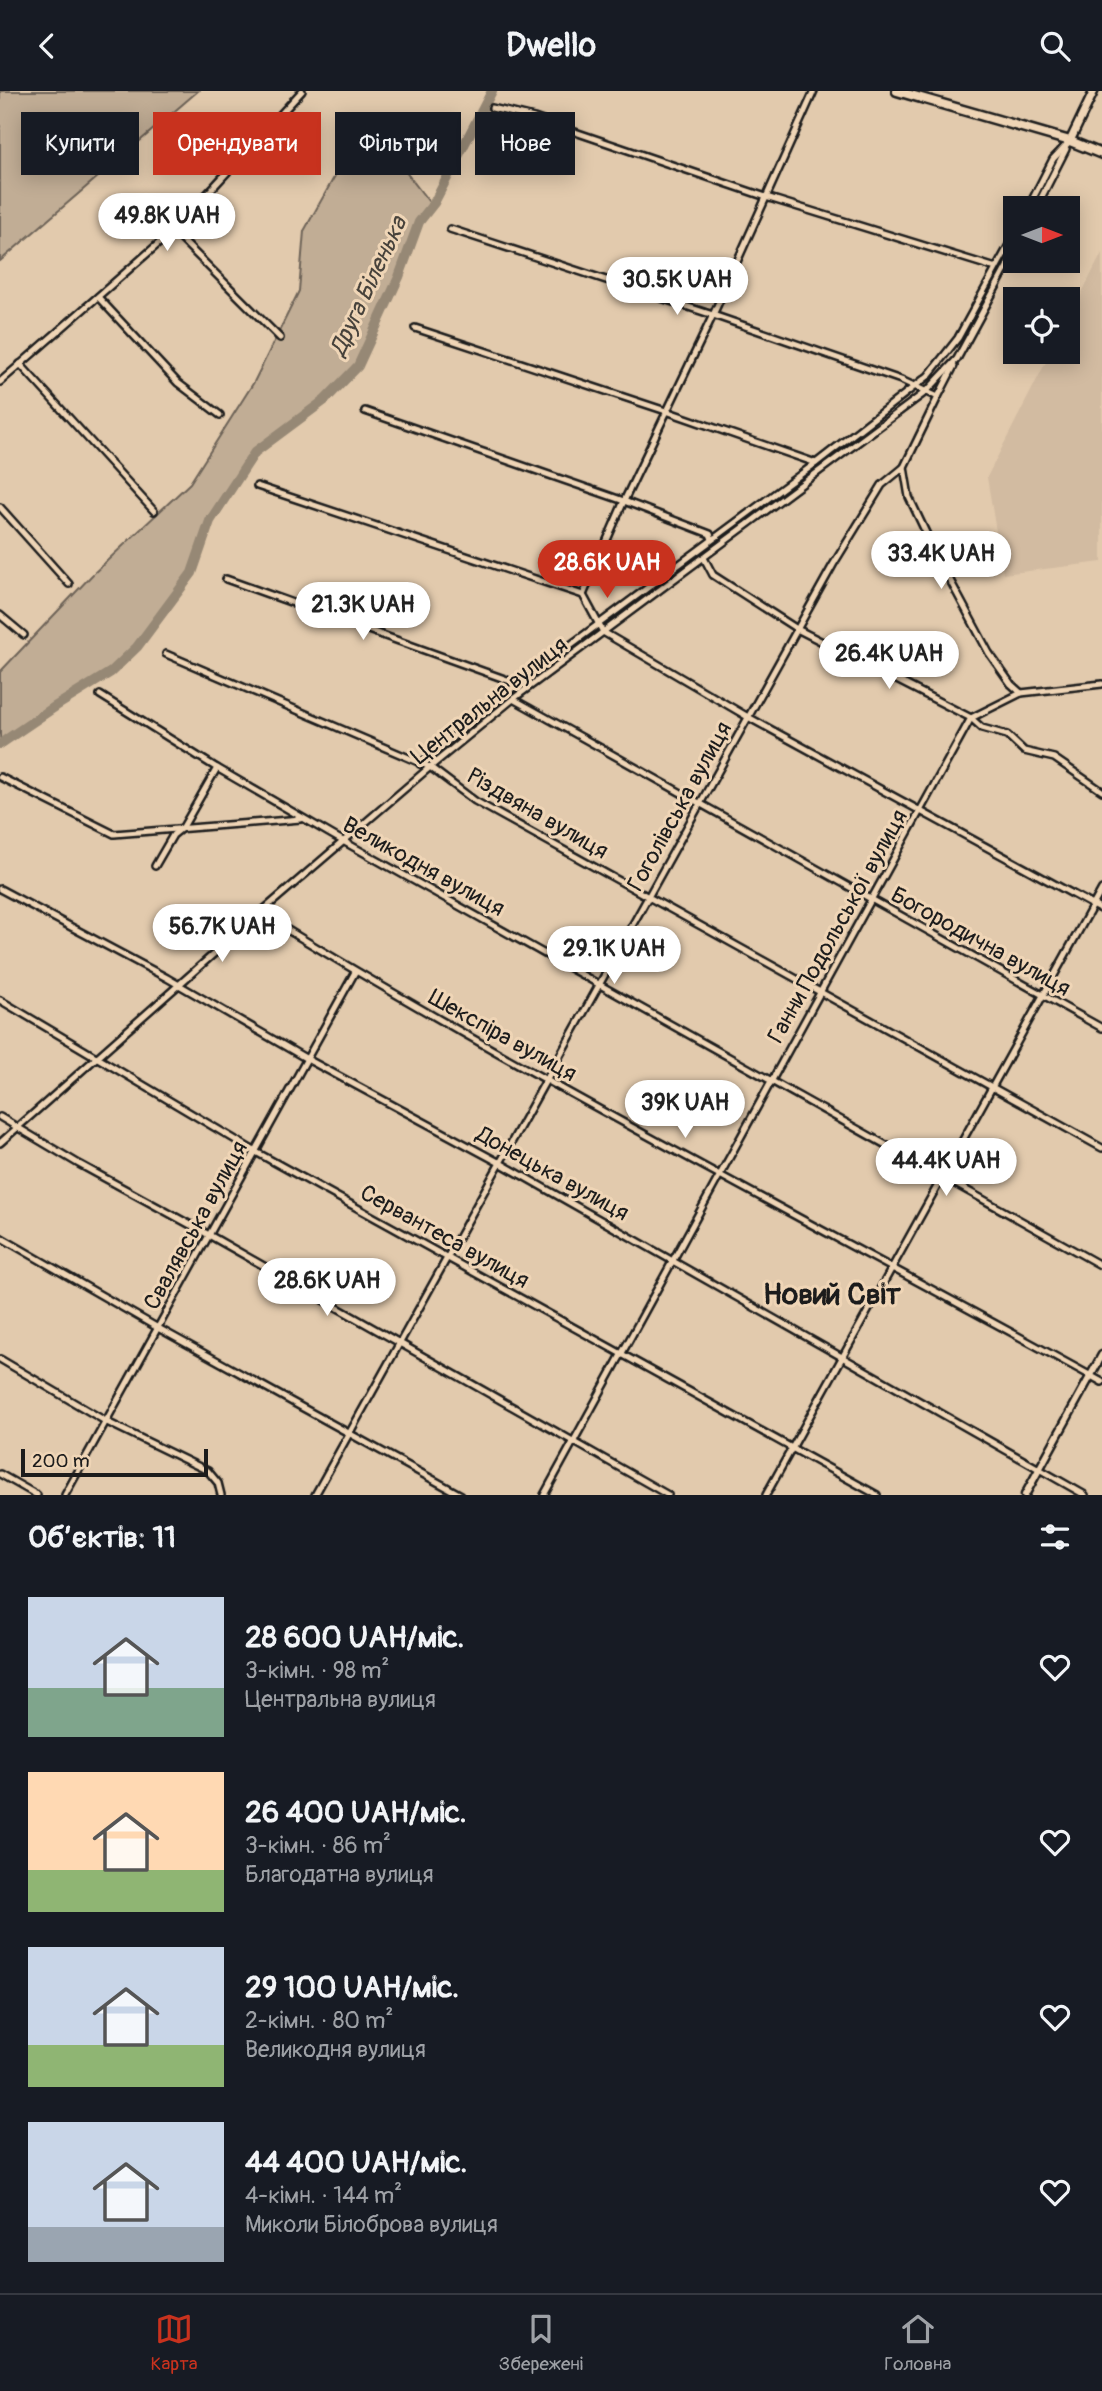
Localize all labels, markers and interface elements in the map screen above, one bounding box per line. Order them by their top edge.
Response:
text: Dwello [506,26,596,66]
icon: back [28,27,66,65]
icon: search [1036,27,1074,65]
chip: Купити [21,112,139,175]
chip: Орендувати [153,112,321,175]
chip: Фільтри [335,112,461,175]
chip: Нове [475,112,575,175]
pin: 49.8K UAH [87,193,247,253]
north arrow [1003,196,1080,273]
map controls [1003,196,1080,364]
text: 49.8K UAH [114,201,220,230]
water label: Друга Біленька [323,210,414,361]
pin: 30.5K UAH [597,257,757,317]
text: 30.5K UAH [622,265,732,294]
button: locate [1003,287,1080,364]
pin: 33.4K UAH [861,531,1021,591]
text: 33.4K UAH [887,539,995,568]
pin: 28.6K UAH [527,540,687,600]
text: 28.6K UAH [554,548,660,577]
pin: 21.3K UAH [283,582,443,642]
text: 21.3K UAH [311,590,415,619]
street label: Центральна вулиця [405,630,573,771]
pin: 26.4K UAH [809,631,969,691]
text: 26.4K UAH [835,639,943,668]
street label: Гоголівська вулиця [621,716,738,896]
street label: Різдвяна вулиця [462,761,614,866]
street label: Ганни Подольської вулиця [761,804,914,1048]
street label: Великодня вулиця [338,810,510,923]
street label: Богородична вулиця [886,880,1076,1003]
pin: 56.7K UAH [142,905,302,964]
text: 56.7K UAH [169,912,275,941]
pin: 29.1K UAH [534,927,694,986]
text: 29.1K UAH [563,934,665,963]
street label: Шекспіра вулиця [424,983,582,1088]
pin: 39K UAH [620,1081,750,1140]
text: 39K UAH [641,1088,729,1117]
street label: Донецька вулиця [470,1119,634,1227]
street label: Свалявська вулиця [137,1136,254,1315]
pin: 44.4K UAH [866,1139,1026,1198]
text: 44.4K UAH [892,1146,1000,1175]
street label: Сервантеса вулиця [355,1178,534,1295]
pin: 28.6K UAH [247,1259,407,1318]
text: 28.6K UAH [274,1266,380,1295]
district label: Новий Світ [763,1276,902,1313]
scale bar [21,1446,208,1478]
text: 200 m [32,1449,90,1473]
icon: filters [1036,1518,1074,1556]
text: Об’єктів: 11 [28,1519,176,1556]
text: 28 600 UAH/міс. [245,1619,464,1656]
icon: home [84,1625,168,1709]
icon: heart [1036,1648,1074,1686]
text: 3-кімн. · 98 m² [245,1656,389,1685]
text: Центральна вулиця [245,1685,436,1714]
text: 26 400 UAH/міс. [245,1794,467,1831]
icon: home [84,1800,168,1884]
icon: heart [1036,1823,1074,1861]
text: 3-кімн. · 86 m² [245,1831,391,1860]
text: Благодатна вулиця [245,1860,434,1889]
text: 29 100 UAH/міс. [245,1969,459,2006]
icon: home [84,1975,168,2059]
icon: heart [1036,1998,1074,2036]
text: 2-кімн. · 80 m² [245,2006,393,2035]
text: Великодня вулиця [245,2035,426,2064]
text: 44 400 UAH/міс. [245,2144,467,2181]
icon: home [84,2150,168,2234]
icon: heart [1036,2173,1074,2211]
text: 4-кімн. · 144 m² [245,2181,402,2210]
text: Миколи Білоброва вулиця [245,2210,498,2239]
tab: Карта [151,2310,198,2376]
tab: Збережені [499,2310,583,2376]
tab: Головна [884,2310,951,2376]

